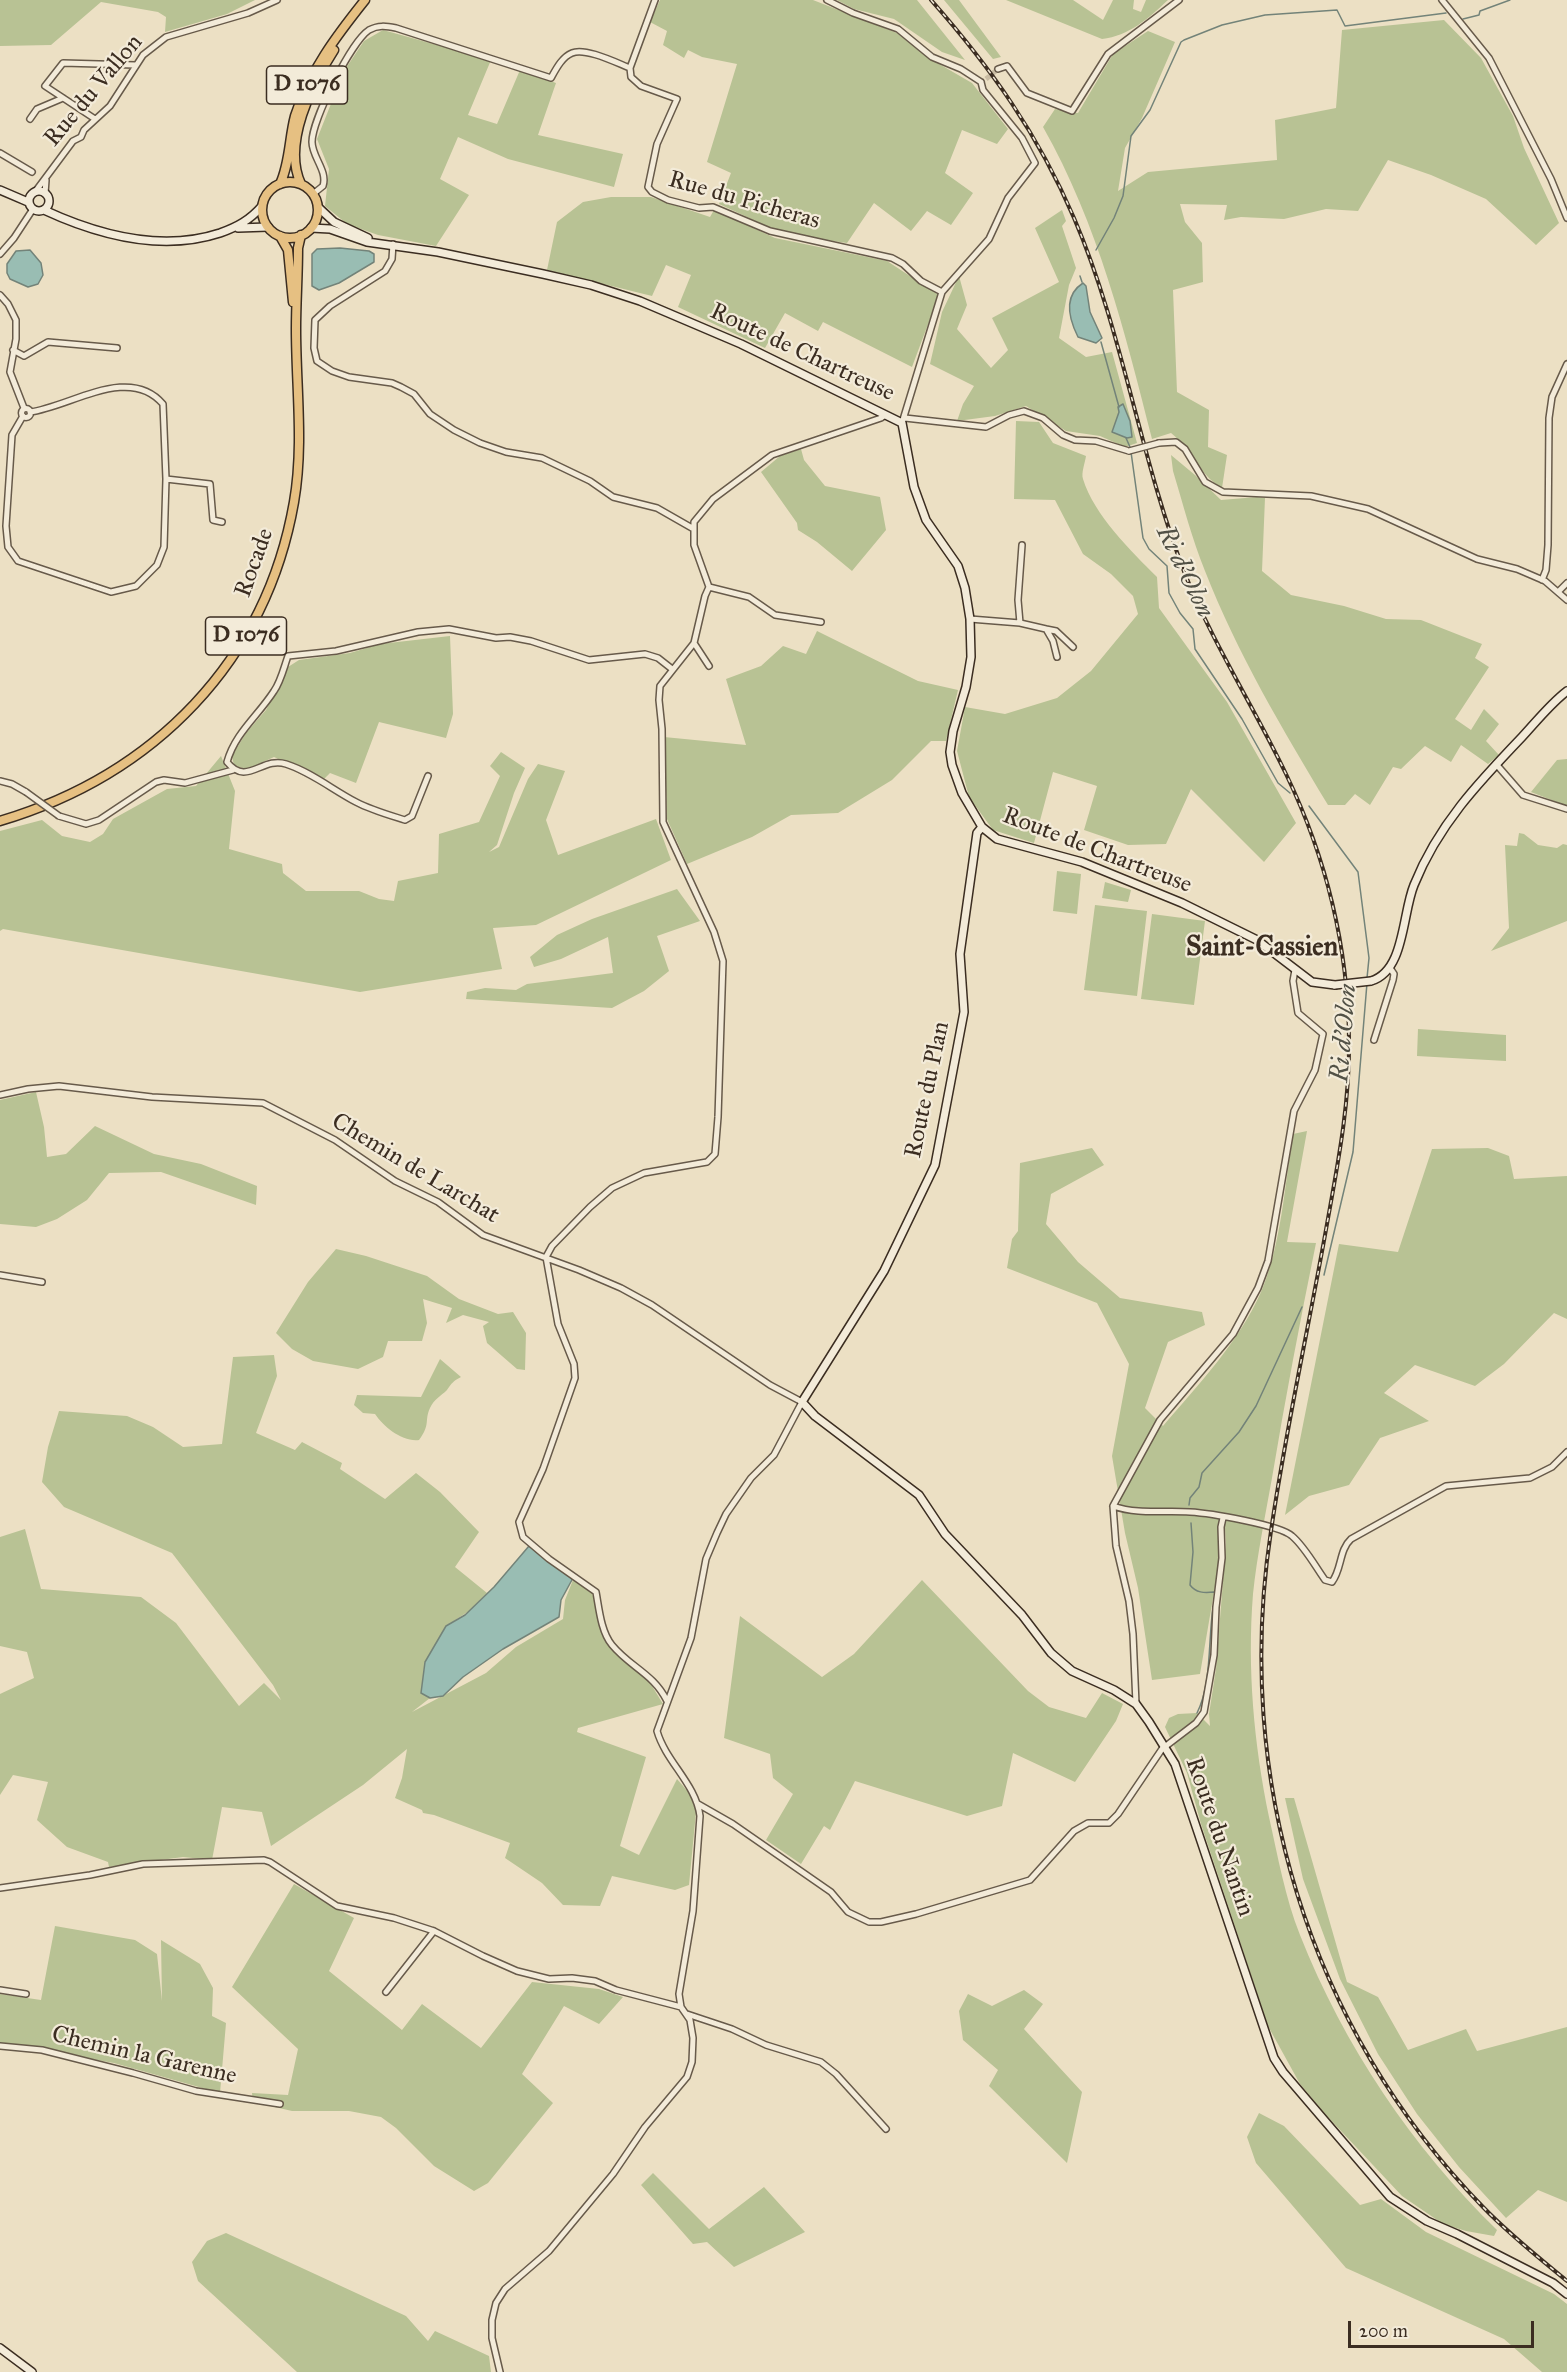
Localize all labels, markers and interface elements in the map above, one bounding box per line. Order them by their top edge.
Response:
street label: Rue du Vallon [39,29,149,153]
road number: D 1076 [266,66,348,104]
street label: Rue du Picheras [665,166,823,236]
street label: Route de Chartreuse [705,298,899,408]
water label: Ri d'Olon [1148,521,1220,623]
street label: Rocade [229,525,281,601]
road number: D 1076 [206,617,286,655]
street label: Route de Chartreuse [998,802,1196,900]
district label: Saint-Cassien [1186,932,1338,964]
water label: Ri d'Olon [1325,982,1365,1084]
street label: Route du Plan [899,1019,957,1161]
street label: Chemin de Larchat [326,1108,504,1230]
street label: Route du Nantin [1178,1754,1260,1920]
street label: Chemin la Garenne [49,2021,239,2091]
scale bar [1351,2309,1537,2347]
text: 200 m [1359,2320,1408,2342]

